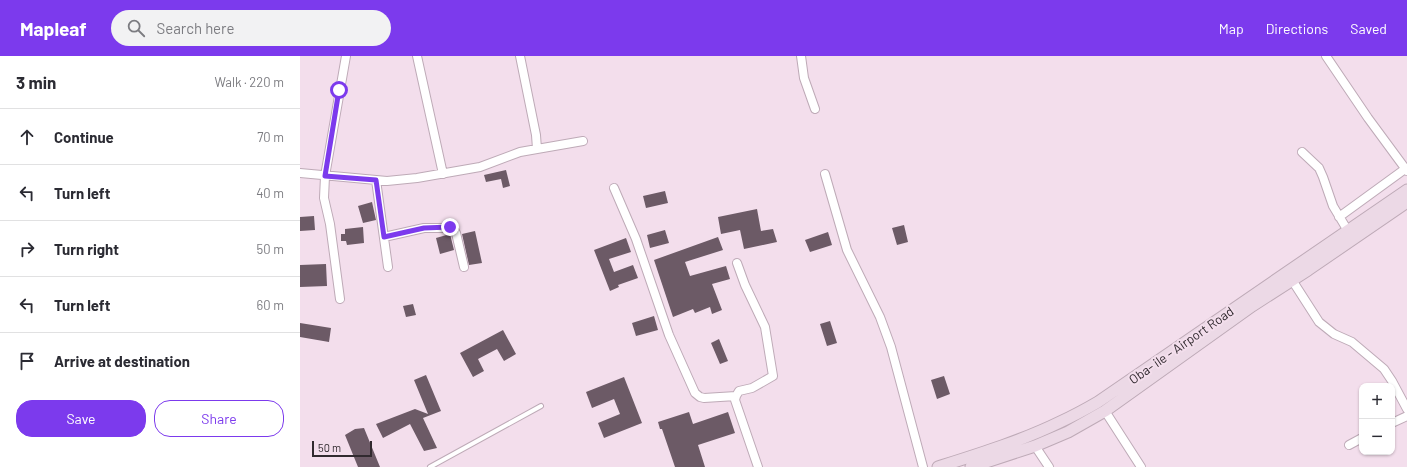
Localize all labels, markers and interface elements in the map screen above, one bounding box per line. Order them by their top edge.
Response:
search box [111,10,391,46]
text: Mapleaf [20,17,87,40]
icon: search [125,17,147,39]
text: Search here [157,19,235,37]
text: Map [1219,20,1244,37]
text: Directions [1266,20,1328,37]
text: Saved [1350,20,1387,37]
text: 3 min [16,72,56,92]
text: Walk · 220 m [214,74,284,90]
route start [330,81,348,99]
icon: ahead [16,126,38,148]
text: Continue [54,128,114,146]
text: 70 m [257,129,284,145]
icon: left [16,182,38,204]
text: Turn left [54,184,110,202]
text: 40 m [256,185,284,201]
route end [441,218,459,236]
icon: right [16,238,38,260]
text: Turn right [54,240,119,258]
text: 50 m [257,241,284,257]
icon: left [16,294,38,316]
text: Turn left [54,296,110,314]
text: 60 m [257,297,284,313]
street label: Oba- ile - Airport Road [1126,303,1236,387]
icon: arrive [16,350,38,372]
text: Arrive at destination [54,352,190,370]
map controls [1359,383,1395,455]
button: + [1359,383,1395,419]
button: Save [16,400,146,437]
button: Share [154,400,284,437]
button: − [1359,419,1395,455]
scale bar [312,439,372,458]
text: 50 m [318,441,341,454]

